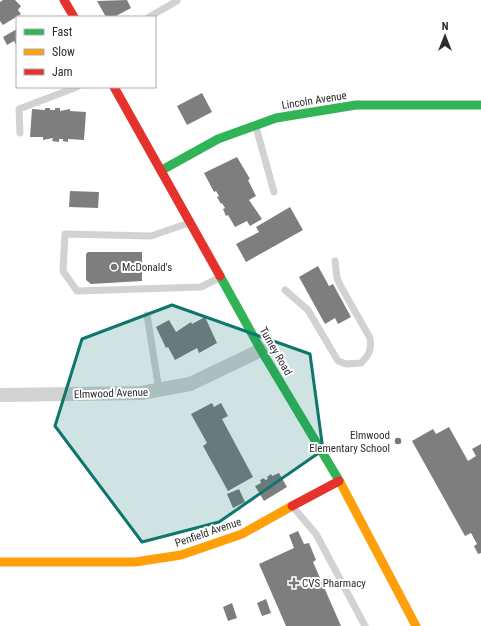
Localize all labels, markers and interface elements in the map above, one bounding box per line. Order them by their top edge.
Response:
legend [16,16,156,88]
north arrow [425,16,465,56]
text: N [442,20,449,33]
text: Fast [52,25,73,39]
text: Slow [52,45,75,59]
text: Jam [52,65,73,79]
street label: Lincoln Avenue [281,89,348,112]
place label: McDonald's [122,261,172,274]
marker: McDonald's [109,262,119,272]
street label: Turney Road [257,325,295,378]
street label: Elmwood Avenue [74,386,148,401]
place label: Elmwood Elementary School [309,429,390,455]
marker: Elmwood Elementary School [393,436,403,446]
street label: Penfield Avenue [173,515,243,550]
place label: CVS Pharmacy [302,577,366,590]
marker: CVS Pharmacy [289,578,299,588]

